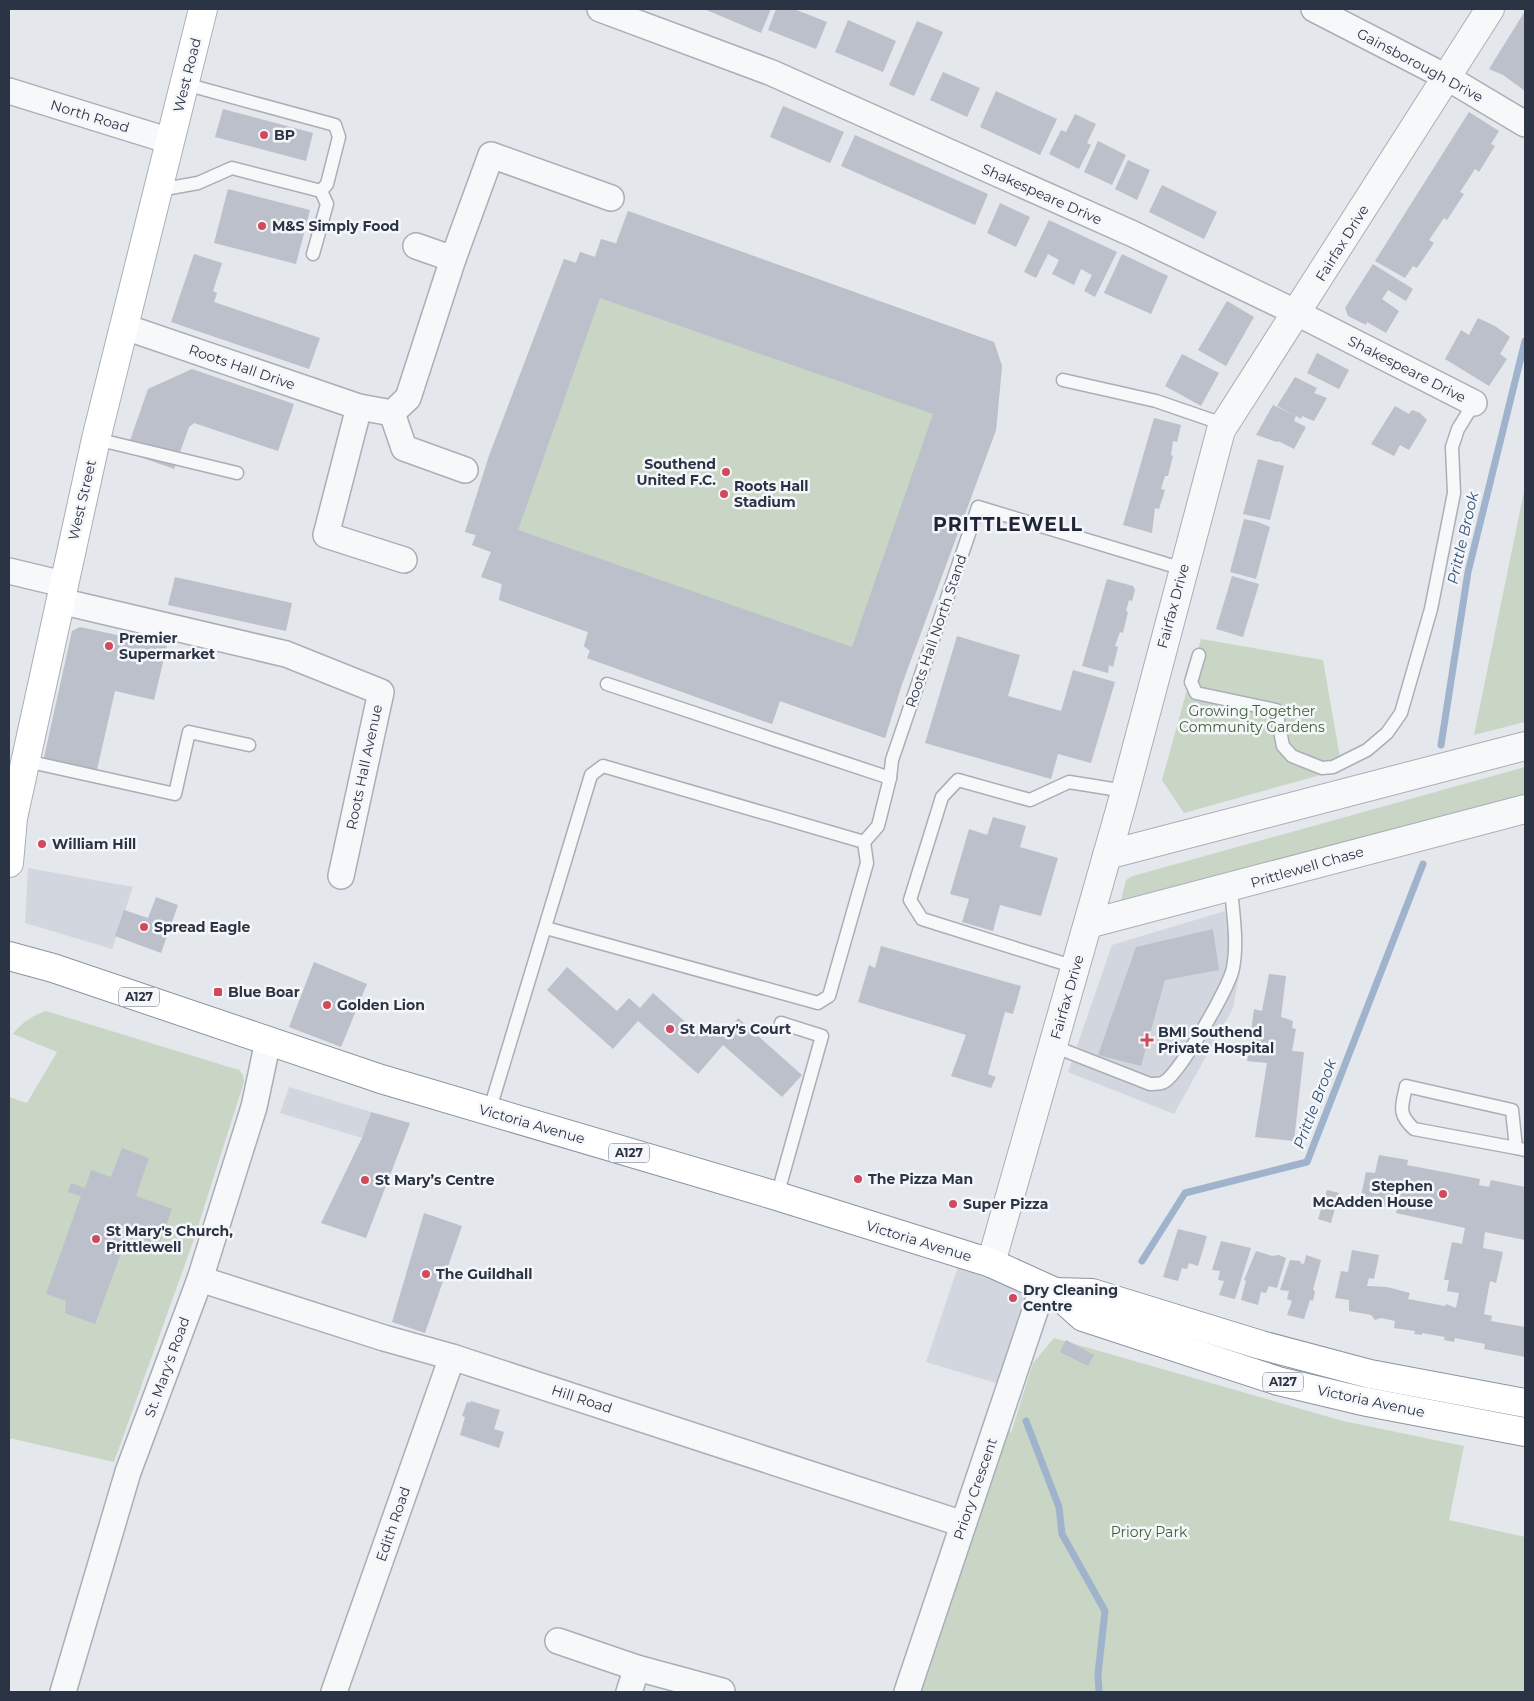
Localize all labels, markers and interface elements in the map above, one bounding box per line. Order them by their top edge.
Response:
street label: Gainsborough Drive [1354,24,1486,106]
street label: West Road [169,36,205,114]
street label: North Road [48,95,132,137]
place label: BP [274,126,295,144]
marker: BP [258,129,270,141]
street label: Shakespeare Drive [979,159,1105,229]
street label: Fairfax Drive [1311,201,1373,285]
place label: M&S Simply Food [272,217,399,235]
marker: M&S Simply Food [256,220,268,232]
street label: Shakespeare Drive [1345,331,1469,407]
street label: Roots Hall Drive [186,340,298,394]
place label: Southend United F.C. [637,455,716,489]
street label: West Street [64,458,100,542]
marker: Southend United F.C. [720,466,732,478]
place label: Roots Hall Stadium [734,477,809,511]
marker: Roots Hall Stadium [718,488,730,500]
water label: Prittle Brook [1443,489,1483,586]
district label: PRITTLEWELL [933,513,1083,536]
street label: Roots Hall North Stand [901,552,971,710]
street label: Fairfax Drive [1153,562,1193,650]
place label: Premier Supermarket [119,629,215,663]
marker: Premier Supermarket [103,640,115,652]
park label: Growing Together Community Gardens [1179,702,1325,736]
street label: Roots Hall Avenue [342,703,386,831]
place label: William Hill [52,835,136,853]
marker: William Hill [36,838,48,850]
street label: Prittlewell Chase [1248,842,1366,892]
place label: Spread Eagle [154,918,251,936]
marker: Spread Eagle [138,921,150,933]
street label: Fairfax Drive [1046,953,1088,1041]
place label: Blue Boar [228,983,300,1001]
marker: Blue Boar [212,986,224,998]
road number: A127 [119,988,159,1006]
place label: Golden Lion [337,996,425,1014]
marker: Golden Lion [321,999,333,1011]
place label: St Mary's Court [680,1020,791,1038]
marker: St Mary's Court [664,1023,676,1035]
place label: BMI Southend Private Hospital [1158,1023,1274,1057]
marker: BMI Southend Private Hospital [1140,1033,1154,1047]
water label: Prittle Brook [1289,1055,1341,1151]
street label: Victoria Avenue [477,1100,587,1148]
road number: A127 [609,1144,649,1162]
place label: The Pizza Man [868,1170,973,1188]
place label: St Mary’s Centre [375,1171,495,1189]
marker: The Pizza Man [852,1173,864,1185]
marker: St Mary’s Centre [359,1174,371,1186]
place label: Stephen McAdden House [1312,1177,1433,1211]
marker: Stephen McAdden House [1437,1188,1449,1200]
place label: Super Pizza [963,1195,1048,1213]
marker: Super Pizza [947,1198,959,1210]
street label: Victoria Avenue [864,1216,974,1266]
place label: St Mary's Church, Prittlewell [106,1222,233,1256]
marker: St Mary's Church, Prittlewell [90,1233,102,1245]
place label: The Guildhall [436,1265,532,1283]
marker: The Guildhall [420,1268,432,1280]
place label: Dry Cleaning Centre [1023,1281,1118,1315]
marker: Dry Cleaning Centre [1007,1292,1019,1304]
street label: St. Mary's Road [140,1314,194,1420]
road number: A127 [1263,1372,1303,1391]
street label: Hill Road [549,1381,615,1417]
street label: Victoria Avenue [1316,1381,1426,1421]
street label: Priory Crescent [949,1435,1001,1542]
street label: Edith Road [372,1484,414,1564]
park label: Priory Park [1111,1523,1188,1541]

